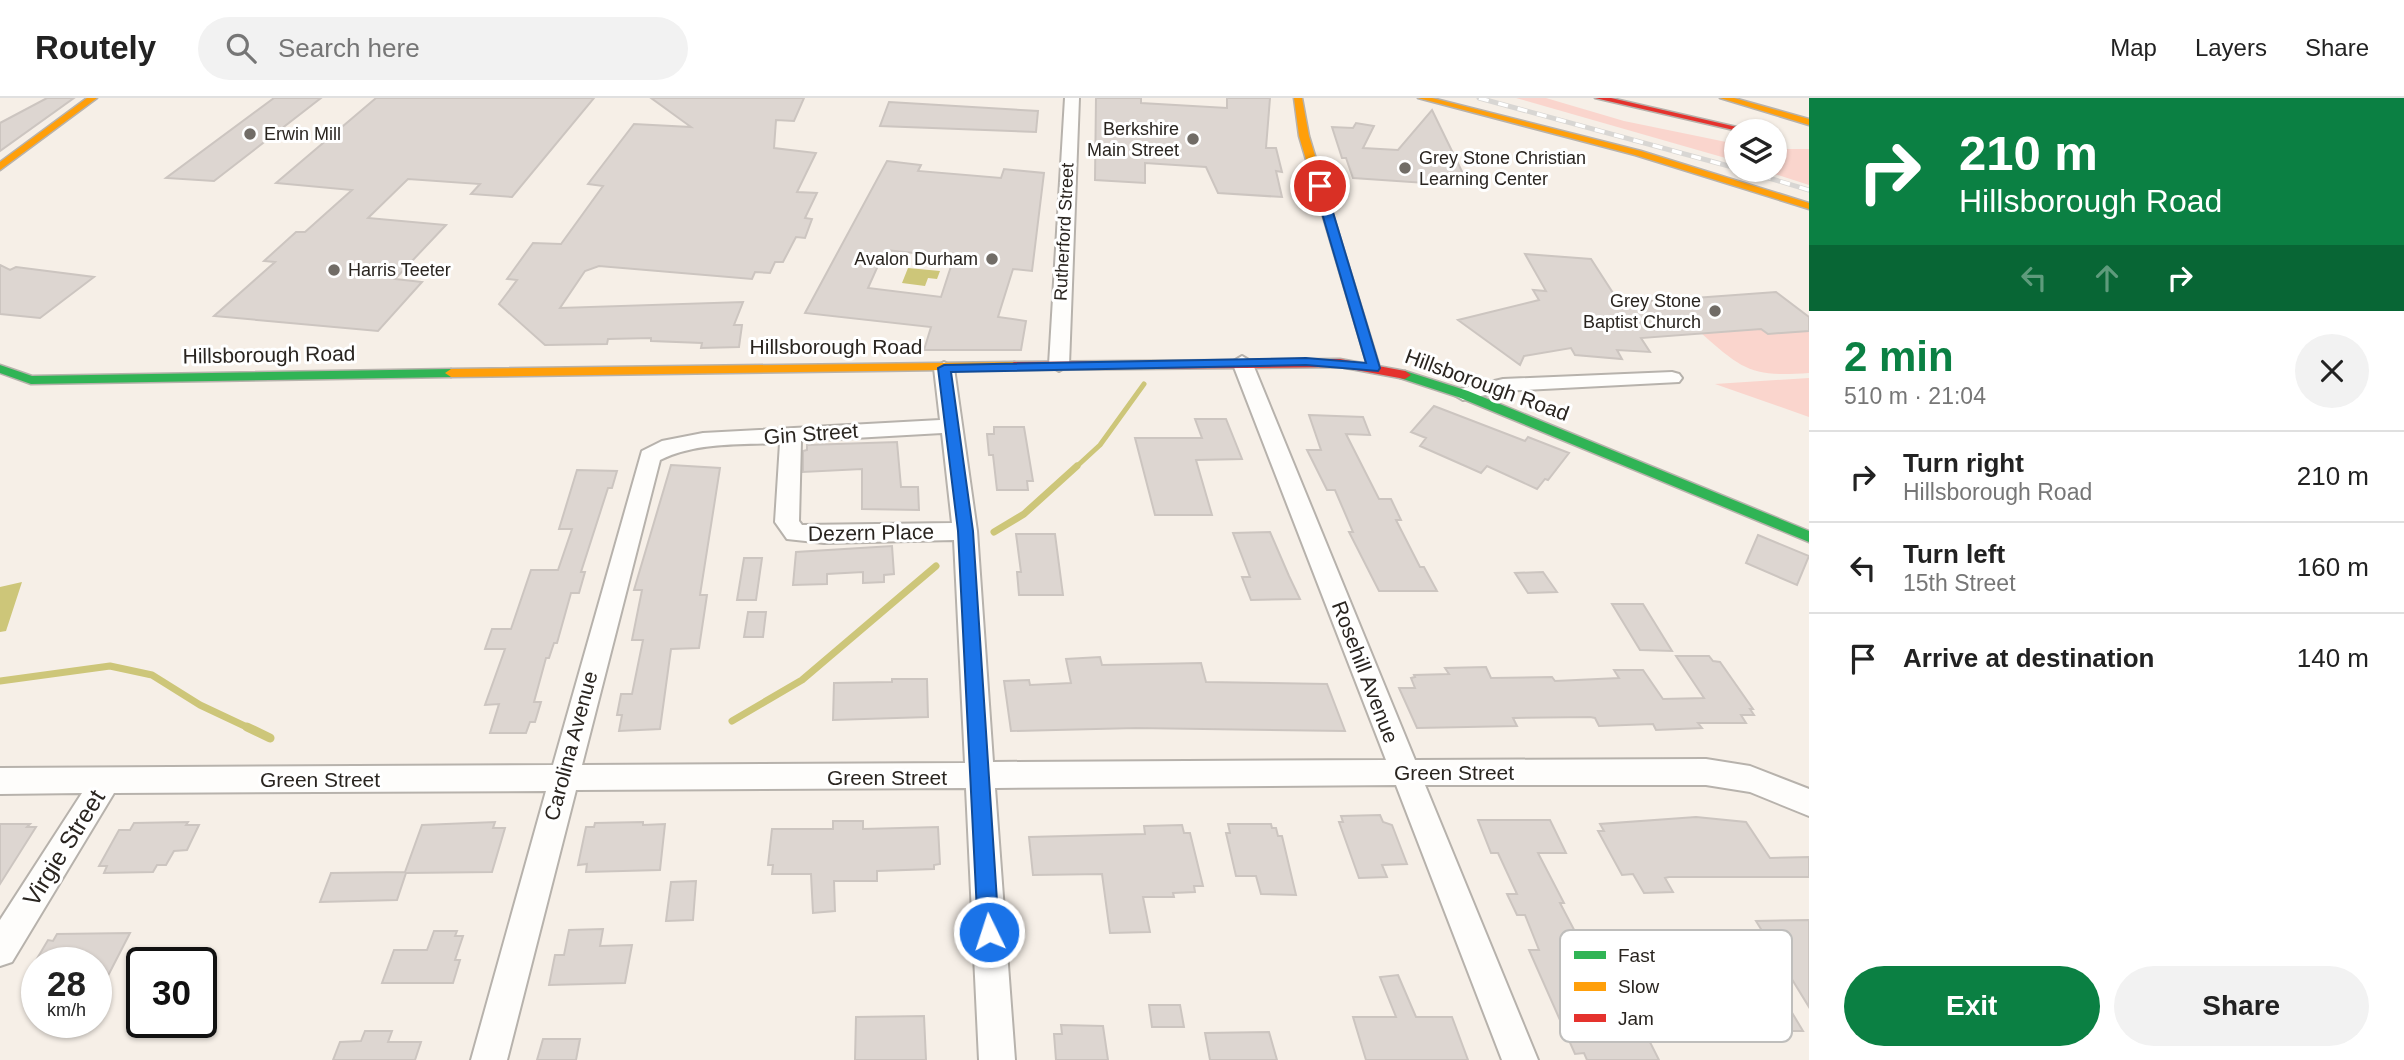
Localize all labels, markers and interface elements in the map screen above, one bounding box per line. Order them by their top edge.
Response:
search box [198,17,688,80]
text: Routely [35,29,156,66]
icon: search [222,29,260,67]
text: Search here [278,33,420,63]
text: Map [2110,34,2157,61]
text: Layers [2195,34,2267,61]
text: Share [2305,34,2369,61]
place label: Berkshire Main Street [1087,119,1179,160]
map controls [1724,119,1787,182]
button: layers [1724,119,1787,182]
place label: Erwin Mill [264,124,341,144]
marker: Erwin Mill [242,126,258,142]
icon: right [1844,126,1935,217]
text: 210 m [1959,126,2098,180]
marker: Berkshire Main Street [1185,131,1201,147]
place label: Grey Stone Christian Learning Center [1419,148,1586,189]
pin [1290,156,1350,216]
marker: Grey Stone Christian Learning Center [1397,160,1413,176]
street label: Rutherford Street [1050,163,1078,301]
icon: arrive [1301,167,1339,205]
text: Hillsborough Road [1959,183,2222,219]
place label: Avalon Durham [854,249,978,269]
marker: Avalon Durham [984,251,1000,267]
icon: left [2015,259,2053,297]
icon: ahead [2088,259,2126,297]
icon: right [2161,259,2199,297]
place label: Harris Teeter [348,260,451,280]
marker: Harris Teeter [326,262,342,278]
place label: Grey Stone Baptist Church [1583,291,1701,332]
marker: Grey Stone Baptist Church [1707,303,1723,319]
text: 2 min [1844,333,1954,380]
button: close [2295,334,2369,408]
street label: Hillsborough Road [750,335,922,358]
street label: Hillsborough Road [182,341,356,368]
street label: Hillsborough Road [1402,344,1572,425]
text: 510 m · 21:04 [1844,383,1986,409]
street label: Gin Street [763,419,859,448]
text: Turn right [1903,448,2024,478]
icon: right [1844,458,1882,496]
text: 210 m [2297,461,2369,491]
text: Hillsborough Road [1903,479,2092,505]
street label: Dezern Place [808,520,934,545]
text: Turn left [1903,539,2005,569]
icon: left [1844,549,1882,587]
text: 160 m [2297,552,2369,582]
text: 15th Street [1903,570,2016,596]
street label: Rosehill Avenue [1328,598,1403,746]
icon: arrive [1844,640,1882,678]
text: Arrive at destination [1903,643,2154,673]
text: 140 m [2297,643,2369,673]
street label: Carolina Avenue [540,669,602,823]
street label: Green Street [1394,761,1514,784]
street label: Green Street [827,766,947,789]
street label: Green Street [260,768,380,791]
street label: Virgie Street [17,784,110,911]
position arrow [952,895,1026,969]
legend [1560,930,1792,1042]
text: Fast [1618,945,1656,966]
speed limit sign: 30 [126,947,217,1038]
text: 28 [47,964,86,1003]
button: Exit [1844,966,2100,1046]
button: Share [2114,966,2369,1046]
text: Slow [1618,976,1659,997]
text: km/h [47,1000,86,1020]
text: Jam [1618,1008,1654,1029]

